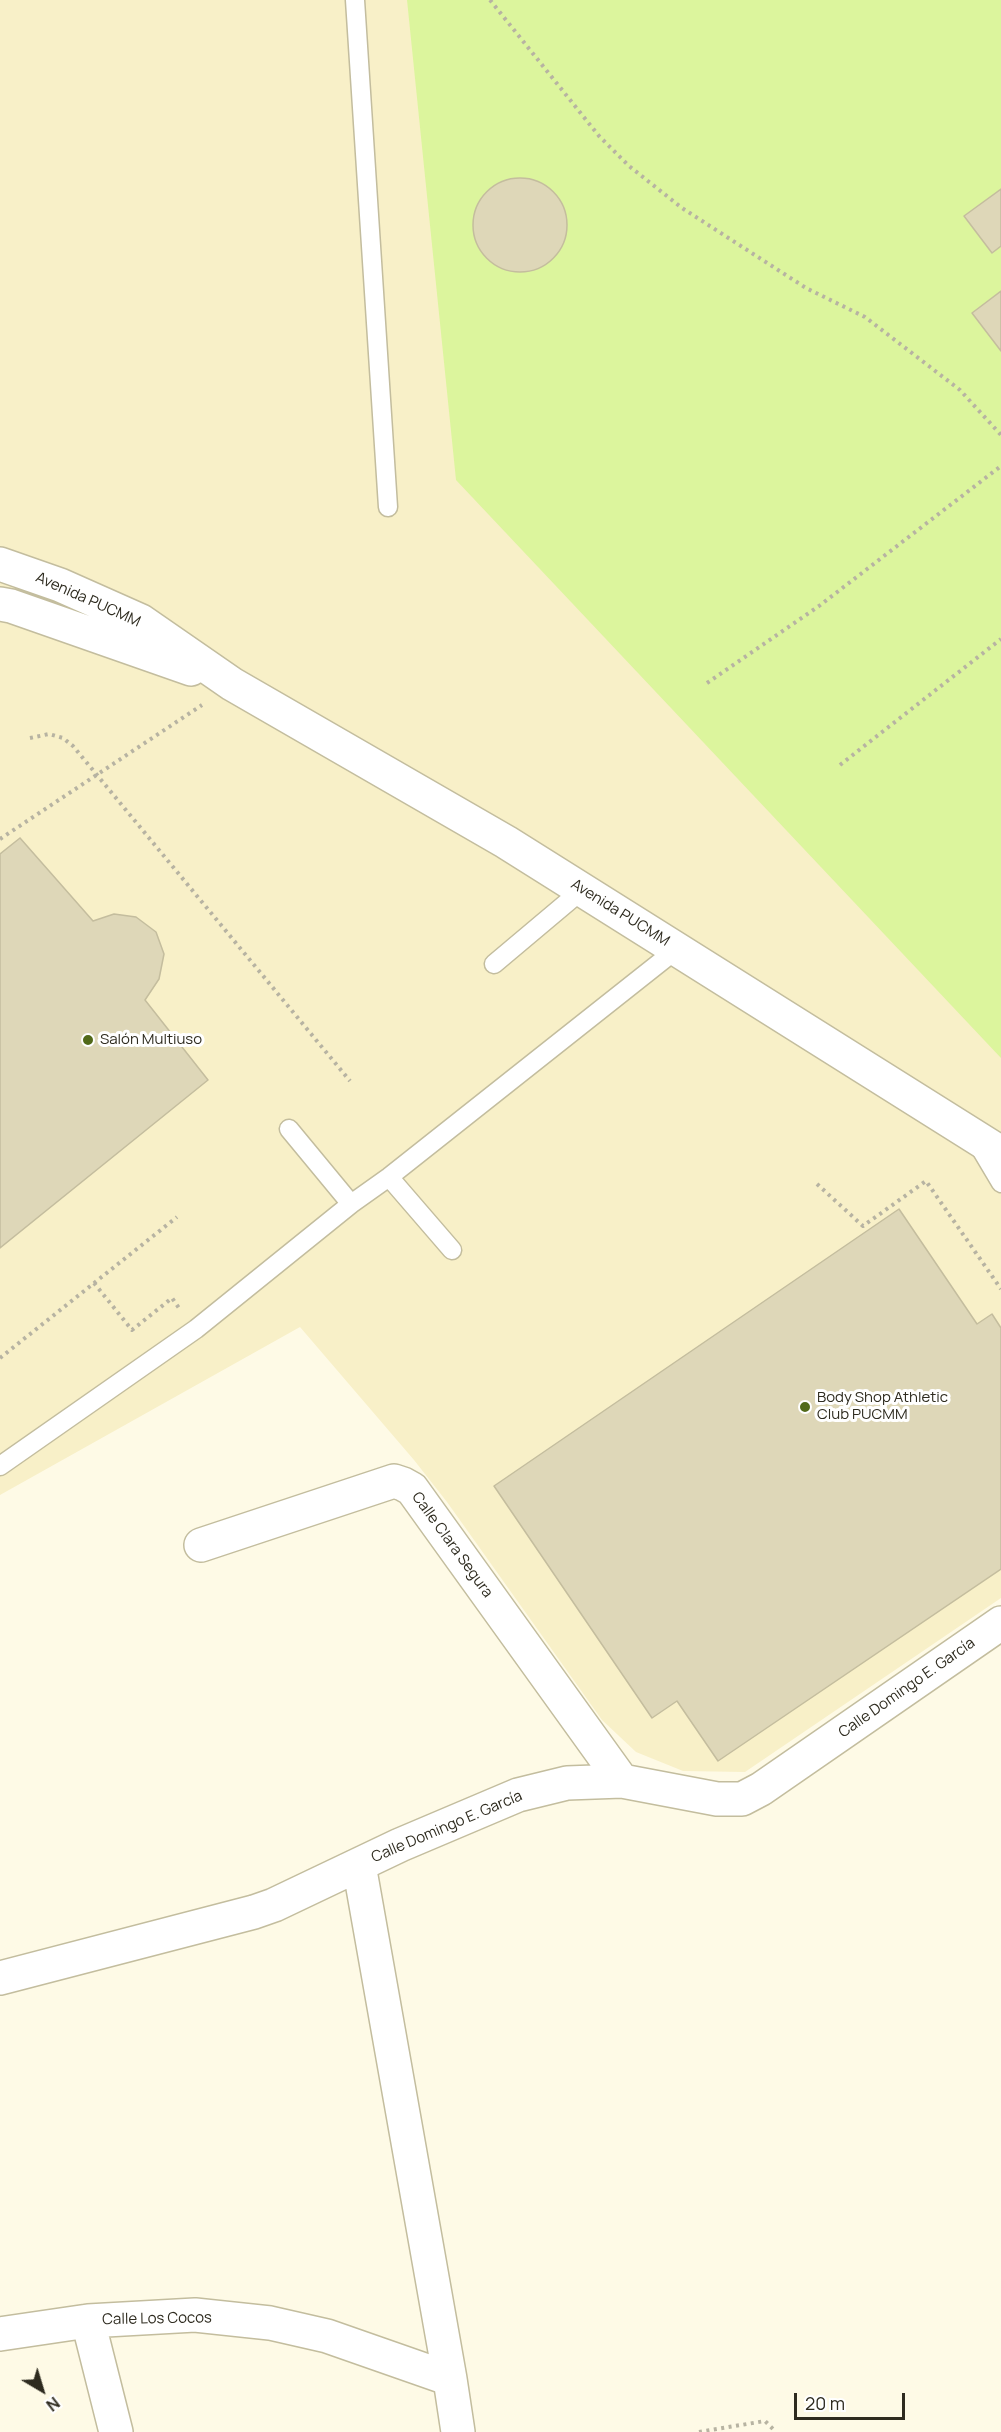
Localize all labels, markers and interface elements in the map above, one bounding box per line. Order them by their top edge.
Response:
street label: Avenida PUCMM [33,569,143,631]
street label: Avenida PUCMM [567,875,673,951]
place label: Salón Multiuso [100,1031,202,1049]
marker: Salón Multiuso [81,1033,95,1047]
place label: Body Shop Athletic Club PUCMM [817,1389,948,1424]
marker: Body Shop Athletic Club PUCMM [798,1400,812,1414]
street label: Calle Clara Segura [408,1489,496,1601]
street label: Calle Domingo E. García [835,1634,979,1742]
street label: Calle Domingo E. García [369,1787,525,1867]
street label: Calle Los Cocos [102,2309,212,2329]
north arrow [12,2360,72,2420]
scale bar [797,2381,908,2419]
text: 20 m [805,2391,845,2415]
text: N [42,2392,64,2416]

